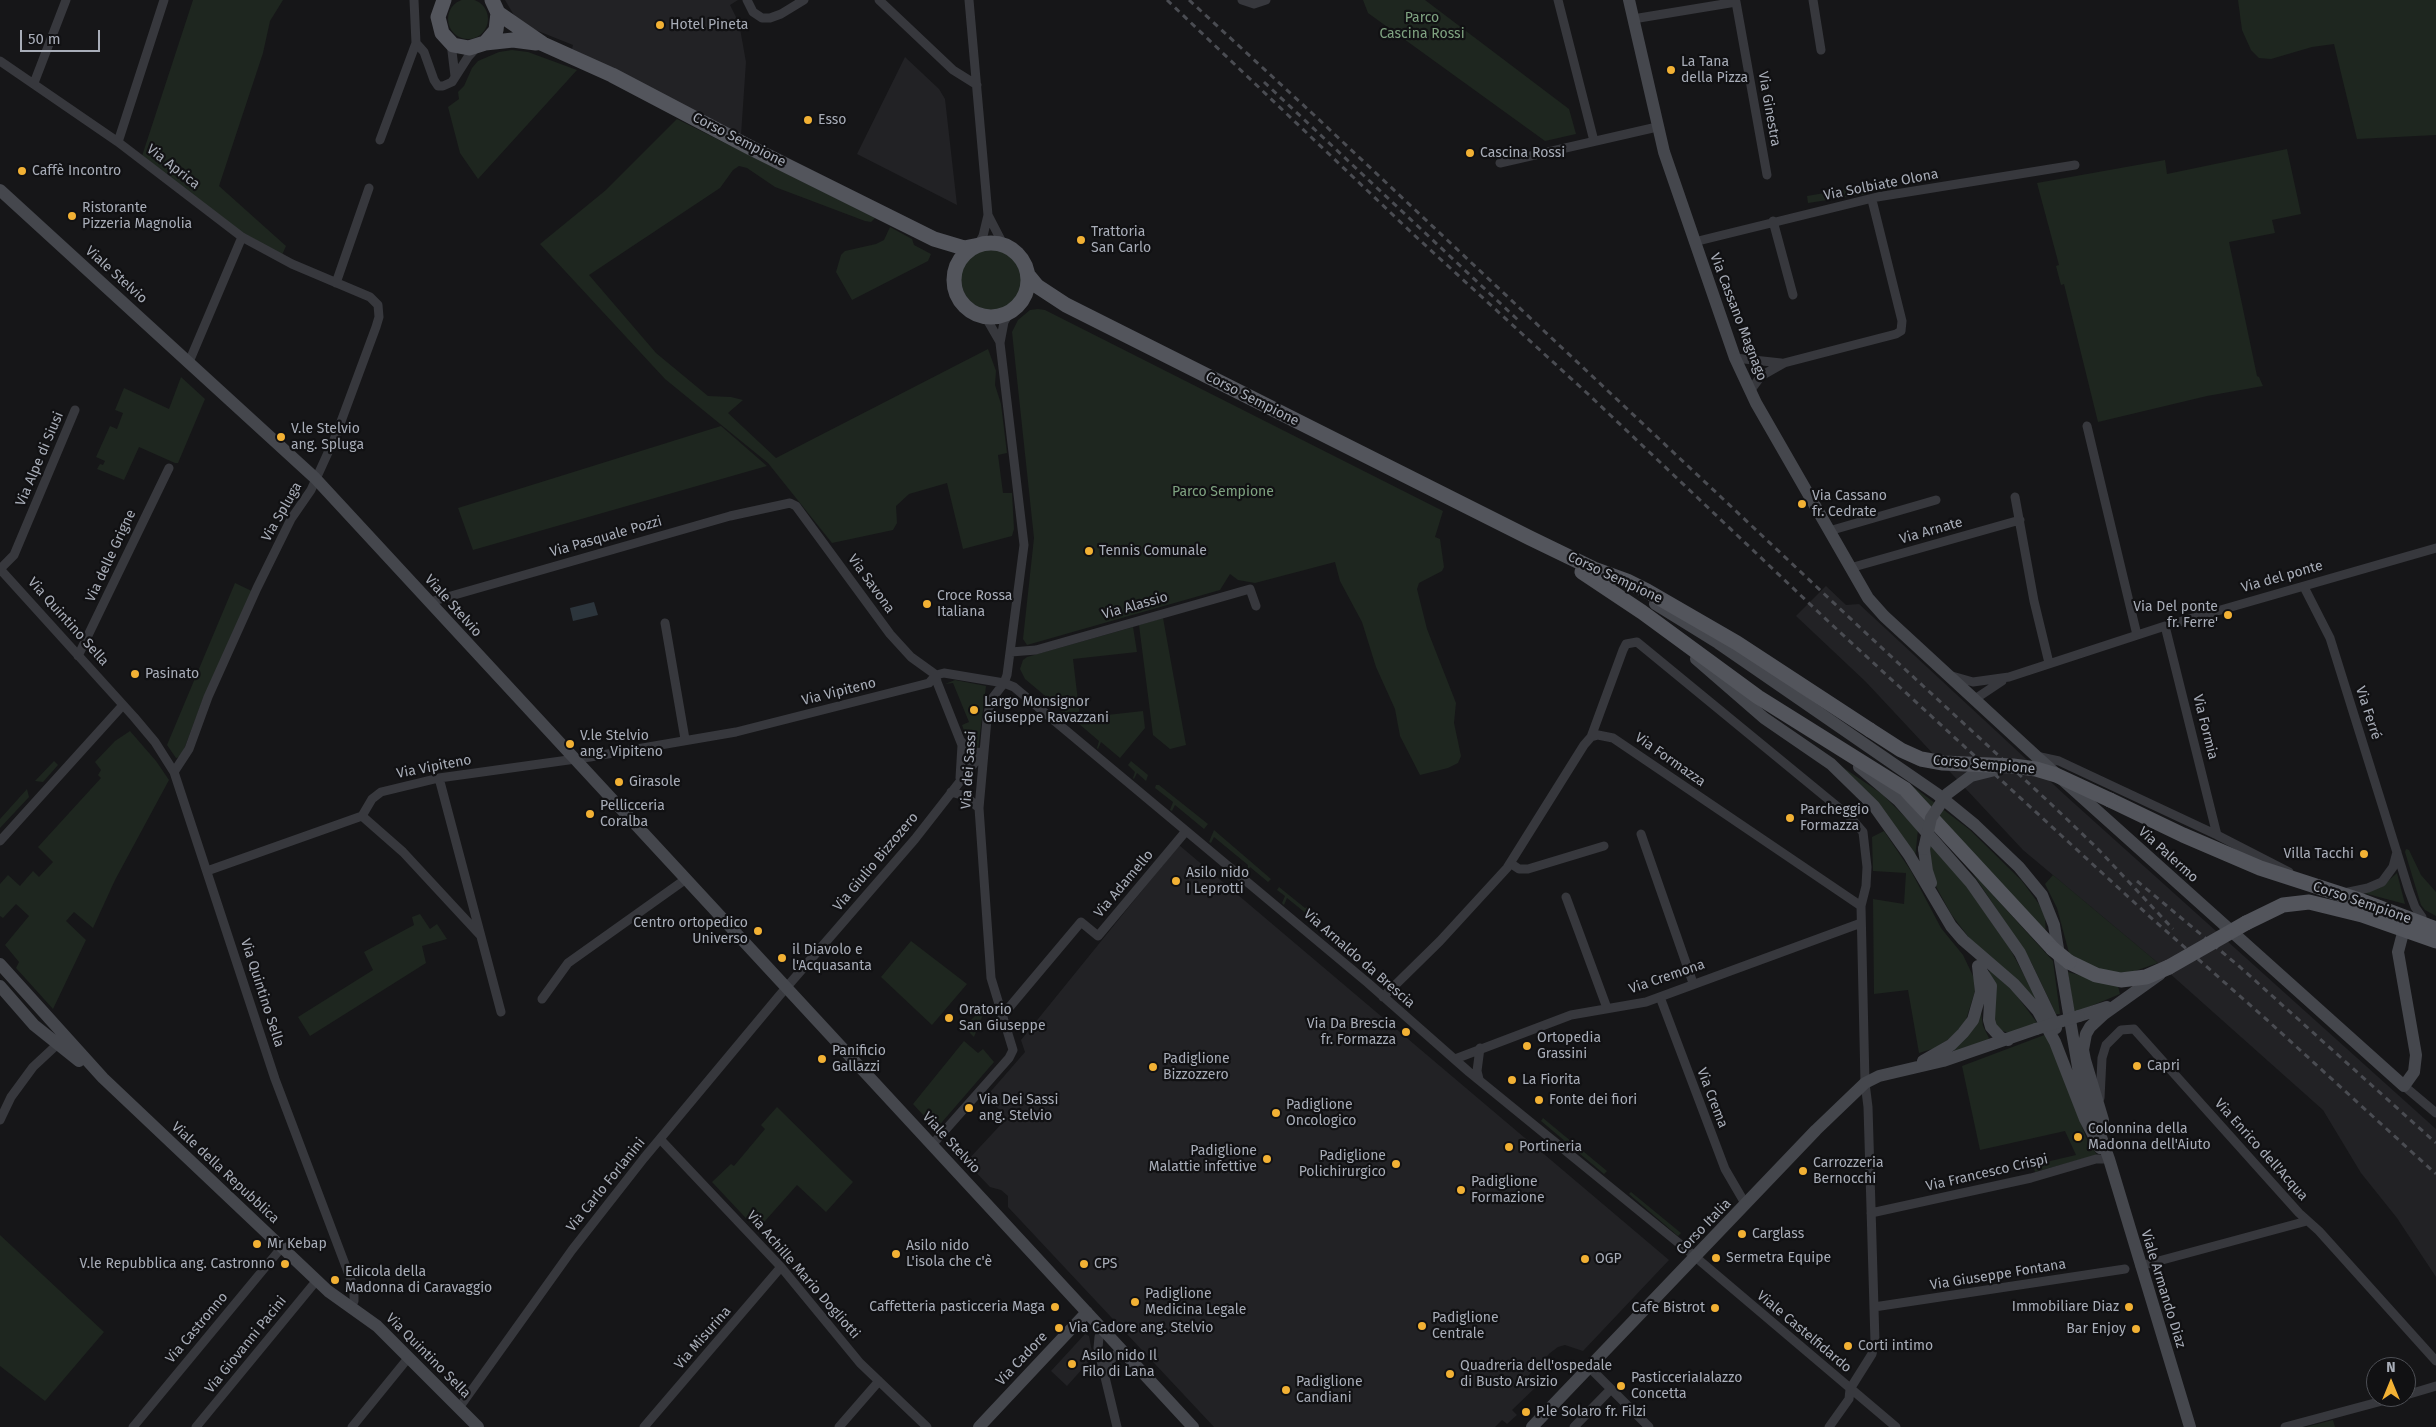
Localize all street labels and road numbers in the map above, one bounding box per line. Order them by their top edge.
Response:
street label: Via Ginestra [1754,70,1784,148]
street label: Corso Sempione [689,109,789,171]
street label: Via Aprica [143,141,203,193]
street label: Via Solbiate Olona [1822,166,1940,204]
street label: Viale Stelvio [82,243,150,307]
street label: Via Cassano Magnago [1706,251,1770,383]
street label: Corso Sempione [1202,368,1302,430]
street label: Via Alpe di Siusi [13,409,67,509]
street label: Via Spluga [258,479,306,545]
street label: Via delle Grigne [82,507,140,605]
street label: Via Pasquale Pozzi [548,513,664,561]
street label: Via Arnate [1898,514,1964,548]
street label: Corso Sempione [1565,549,1665,607]
street label: Via Savona [844,551,898,617]
street label: Via del ponte [2239,557,2325,597]
street label: Viale Stelvio [421,572,485,640]
street label: Via Quintino Sella [24,574,112,670]
street label: Via Alassio [1100,589,1170,623]
street label: Via Vipiteno [800,675,878,709]
street label: Via Ferré [2351,684,2385,742]
street label: Via Formia [2189,693,2221,761]
street label: Via dei Sassi [958,730,980,810]
street label: Via Formazza [1631,730,1709,790]
street label: Via Vipiteno [395,752,473,782]
street label: Corso Sempione [1932,752,2036,778]
street label: Via Giulio Bizzozero [830,809,922,915]
street label: Via Palermo [2134,824,2202,886]
street label: Via Adamello [1091,847,1157,921]
street label: Corso Sempione [2311,878,2413,928]
street label: Via Arnaldo da Brescia [1300,906,1418,1012]
street label: Via Quintino Sella [237,937,287,1049]
street label: Via Cremona [1627,956,1707,998]
street label: Via Crema [1693,1066,1731,1130]
street label: Via Enrico dell'Acqua [2211,1096,2311,1204]
street label: Viale Stelvio [918,1109,984,1177]
street label: Viale della Repubblica [168,1119,282,1227]
street label: Via Carlo Forlanini [563,1135,649,1235]
street label: Via Francesco Crispi [1924,1151,2050,1195]
street label: Corso Italia [1673,1195,1735,1259]
street label: Via Achille Mario Dogliotti [743,1208,863,1342]
street label: Viale Armando Diaz [2137,1228,2189,1350]
street label: Via Giuseppe Fontana [1929,1256,2067,1294]
street label: Viale Castelfidardo [1753,1287,1855,1377]
street label: Via Castronno [162,1289,232,1367]
street label: Via Giovanni Pacini [202,1293,290,1397]
street label: Via Misurina [671,1303,735,1373]
street label: Via Quintino Sella [382,1310,474,1402]
street label: Via Cadore [993,1329,1051,1389]

